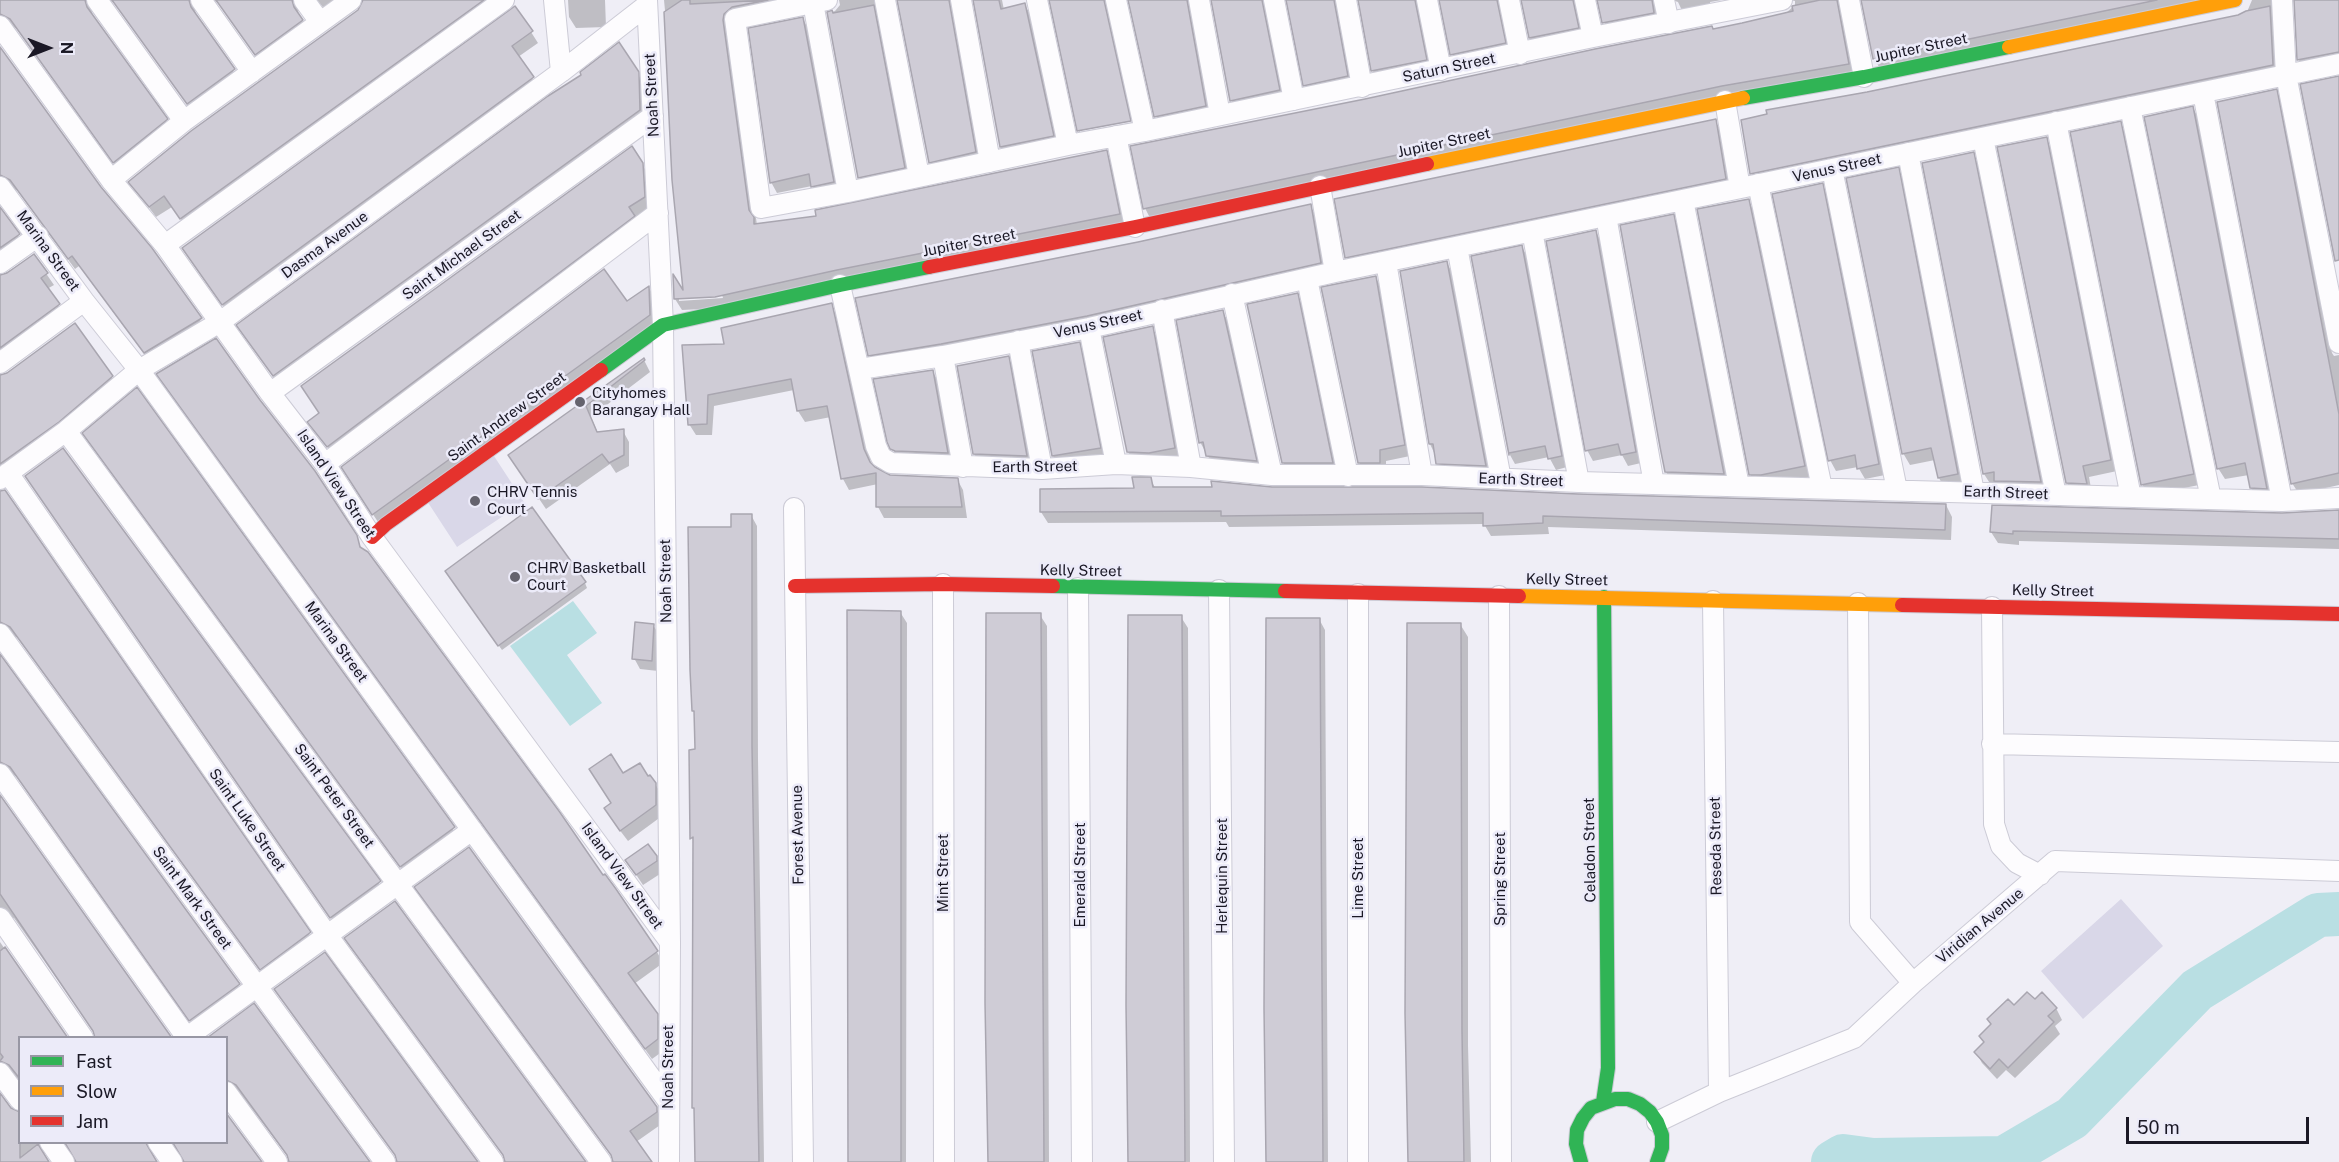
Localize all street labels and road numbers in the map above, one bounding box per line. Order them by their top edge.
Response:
street label: Jupiter Street [1873,29,1969,67]
street label: Saturn Street [1401,49,1497,87]
street label: Noah Street [641,53,663,137]
street label: Jupiter Street [1396,124,1492,162]
street label: Venus Street [1791,150,1883,186]
street label: Saint Michael Street [399,206,525,304]
street label: Marina Street [13,207,83,295]
street label: Dasma Avenue [278,208,372,282]
street label: Jupiter Street [921,225,1017,261]
street label: Venus Street [1052,306,1144,342]
street label: Saint Andrew Street [444,368,570,466]
street label: Island View Street [293,426,379,542]
street label: Earth Street [992,457,1078,477]
street label: Earth Street [1478,470,1564,490]
street label: Earth Street [1963,483,2049,503]
street label: Noah Street [656,539,676,623]
street label: Kelly Street [1040,561,1122,581]
street label: Kelly Street [1526,570,1608,590]
street label: Kelly Street [2012,581,2094,601]
street label: Marina Street [301,598,371,686]
street label: Saint Peter Street [290,740,378,852]
street label: Saint Luke Street [205,765,289,875]
street label: Forest Avenue [788,785,808,885]
street label: Reseda Street [1706,796,1726,896]
street label: Celadon Street [1580,797,1600,903]
street label: Herlequin Street [1213,818,1231,934]
street label: Island View Street [577,819,667,933]
street label: Emerald Street [1071,822,1089,928]
street label: Spring Street [1491,832,1509,926]
street label: Mint Street [934,834,952,912]
street label: Lime Street [1349,837,1367,919]
street label: Saint Mark Street [149,843,235,953]
street label: Viridian Avenue [1933,884,2027,968]
street label: Noah Street [659,1025,677,1109]

